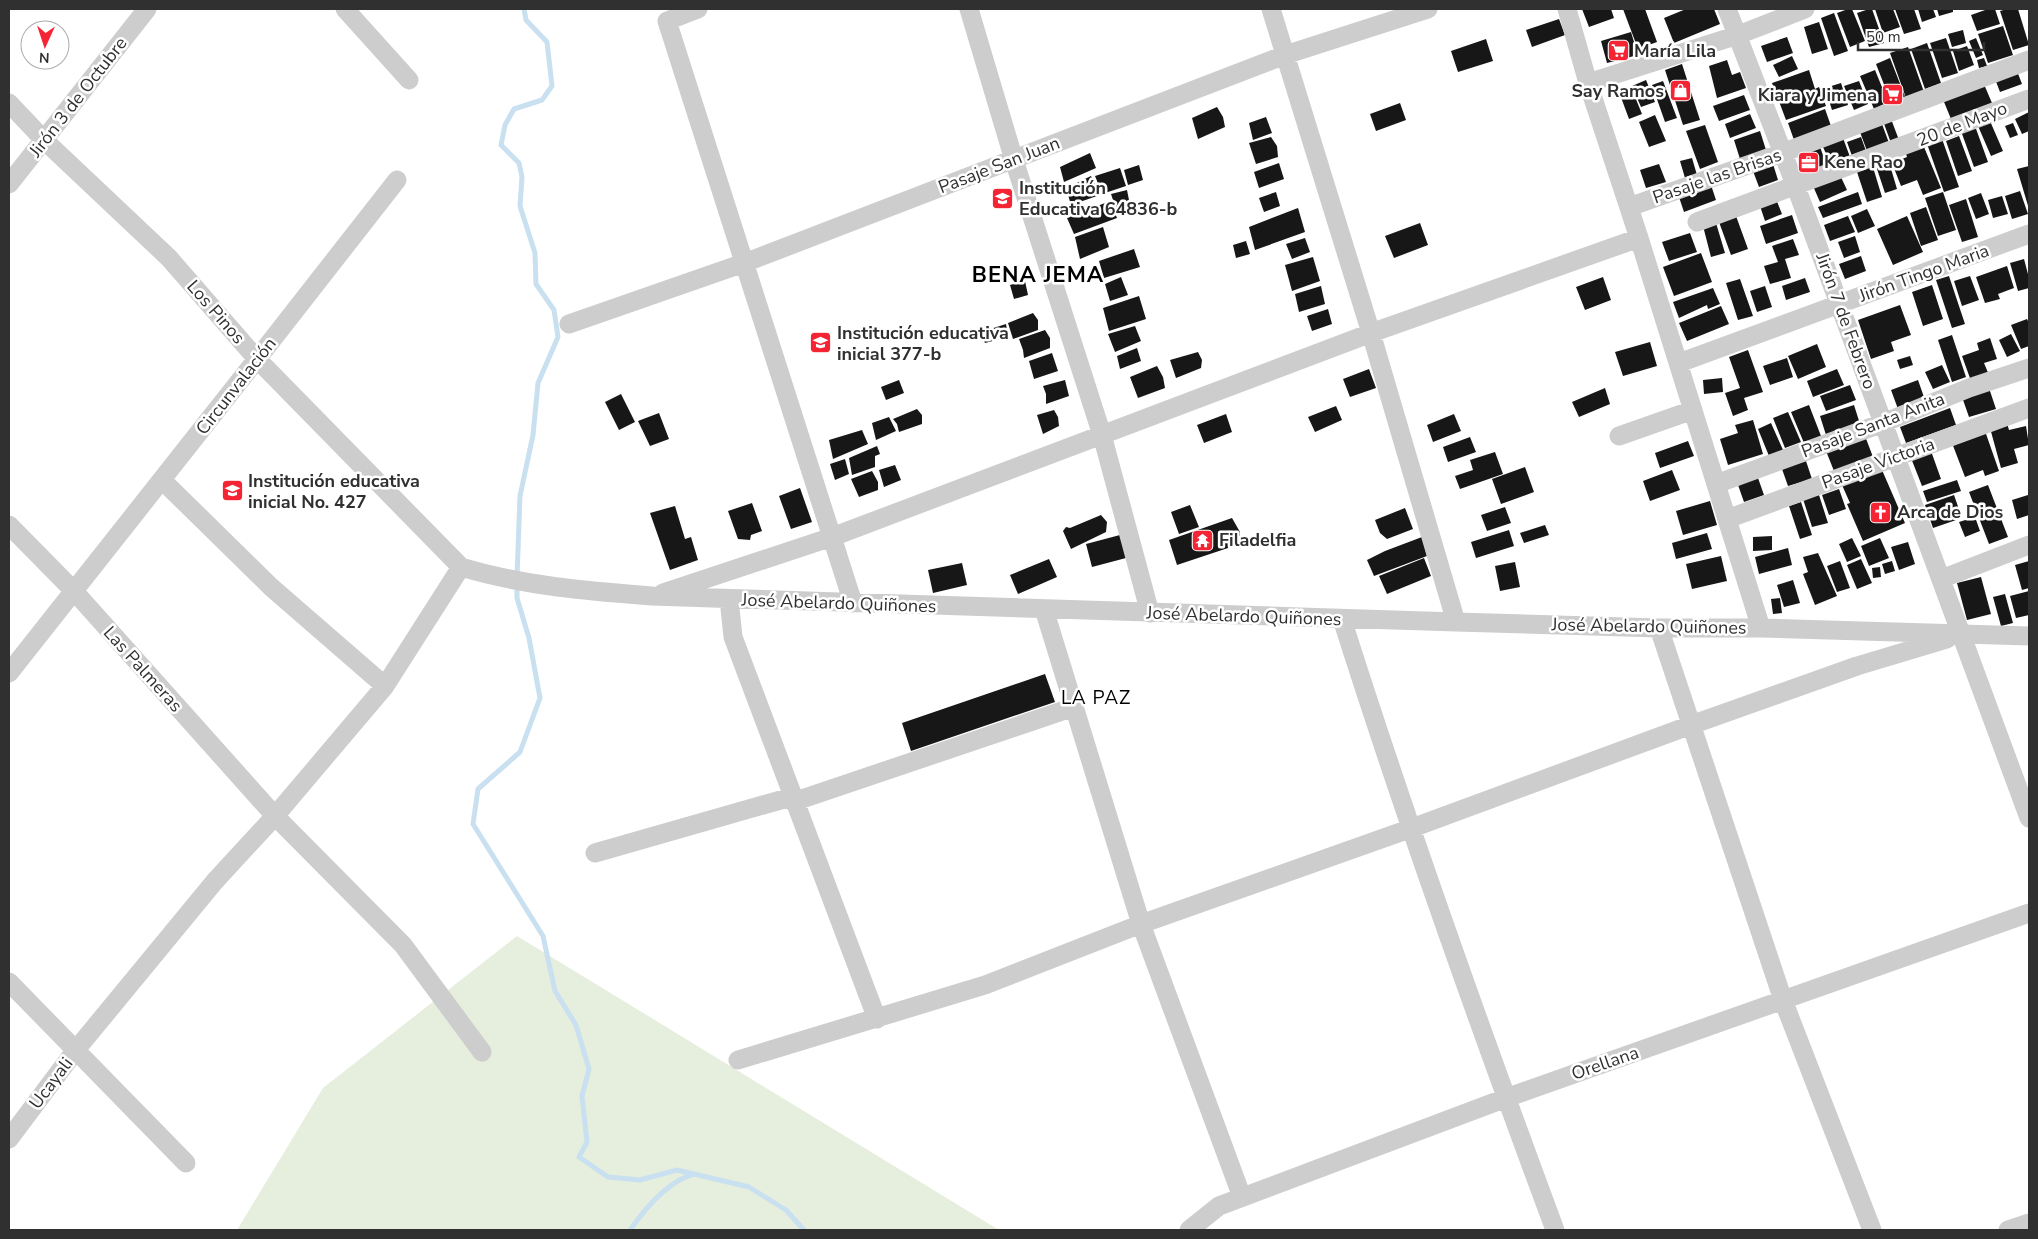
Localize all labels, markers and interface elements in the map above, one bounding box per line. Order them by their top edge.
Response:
north arrow [20,20,70,70]
scale bar [1858,20,1984,52]
text: 50 m [1866,27,1901,47]
street label: Jirón 3 de Octubre [23,32,132,163]
supermarket icon: María Lila [1606,39,1630,63]
place label: María Lila [1634,39,1716,63]
text: N [39,48,50,67]
place label: Say Ramos [1572,79,1664,103]
shop icon: Say Ramos [1668,79,1692,103]
place label: Kiara y Jimena [1758,83,1877,107]
supermarket icon: Kiara y Jimena [1881,83,1905,107]
street label: 20 de Mayo [1913,96,2011,152]
street label: Pasaje San Juan [935,131,1063,199]
street label: Pasaje las Brisas [1649,143,1785,209]
office icon: Kene Rao [1796,150,1820,174]
place label: Kene Rao [1824,150,1903,174]
place label: Institución Educativa 64836-b [1019,176,1178,221]
school or university icon: Institución Educativa 64836-b [991,186,1015,210]
street label: Jirón Tingo Maria [1855,238,1992,308]
street label: Jirón 7 de Febrero [1810,249,1882,392]
district label: BENA JEMA [972,260,1104,290]
street label: Los Pinos [182,275,250,349]
place label: Institución educativa inicial 377-b [837,321,1009,366]
school or university icon: Institución educativa inicial 377-b [809,331,833,355]
street label: Circunvalación [190,332,282,440]
street label: Pasaje Santa Anita [1798,387,1948,463]
street label: Pasaje Victoria [1818,431,1938,495]
place label: Institución educativa inicial No. 427 [248,469,420,514]
school or university icon: Institución educativa inicial No. 427 [220,479,244,503]
church icon: Arca de Dios [1869,500,1893,524]
place label: Arca de Dios [1897,500,2004,524]
temple icon: Filadelfia [1191,528,1215,552]
place label: Filadelfia [1219,528,1296,552]
street label: José Abelardo Quiñones [740,588,937,618]
street label: José Abelardo Quiñones [1145,601,1342,631]
street label: José Abelardo Quiñones [1550,612,1747,640]
street label: Las Palmeras [98,621,188,717]
district label: LA PAZ [1061,685,1131,711]
street label: Orellana [1568,1040,1642,1086]
street label: Ucayali [24,1052,78,1114]

